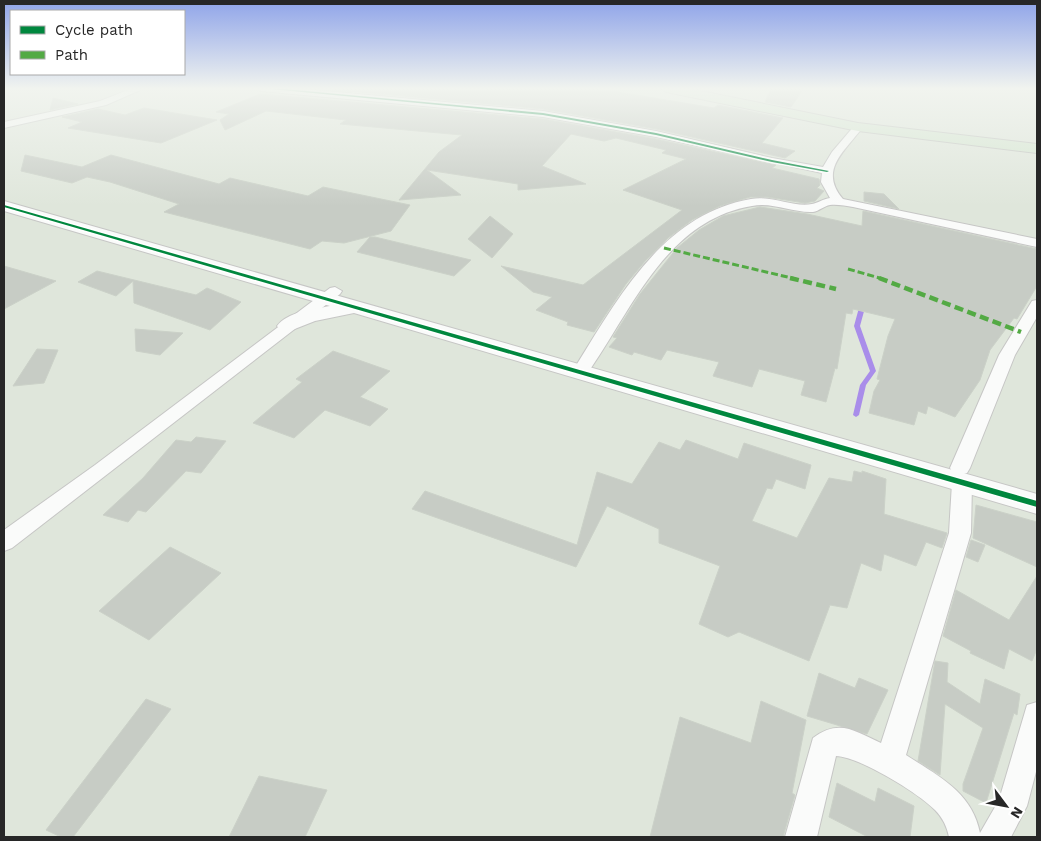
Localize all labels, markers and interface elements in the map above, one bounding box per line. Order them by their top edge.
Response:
legend [10,10,185,75]
text: Cycle path [55,21,133,39]
text: Path [55,46,88,64]
north arrow [981,781,1031,831]
text: N [1007,804,1027,822]

